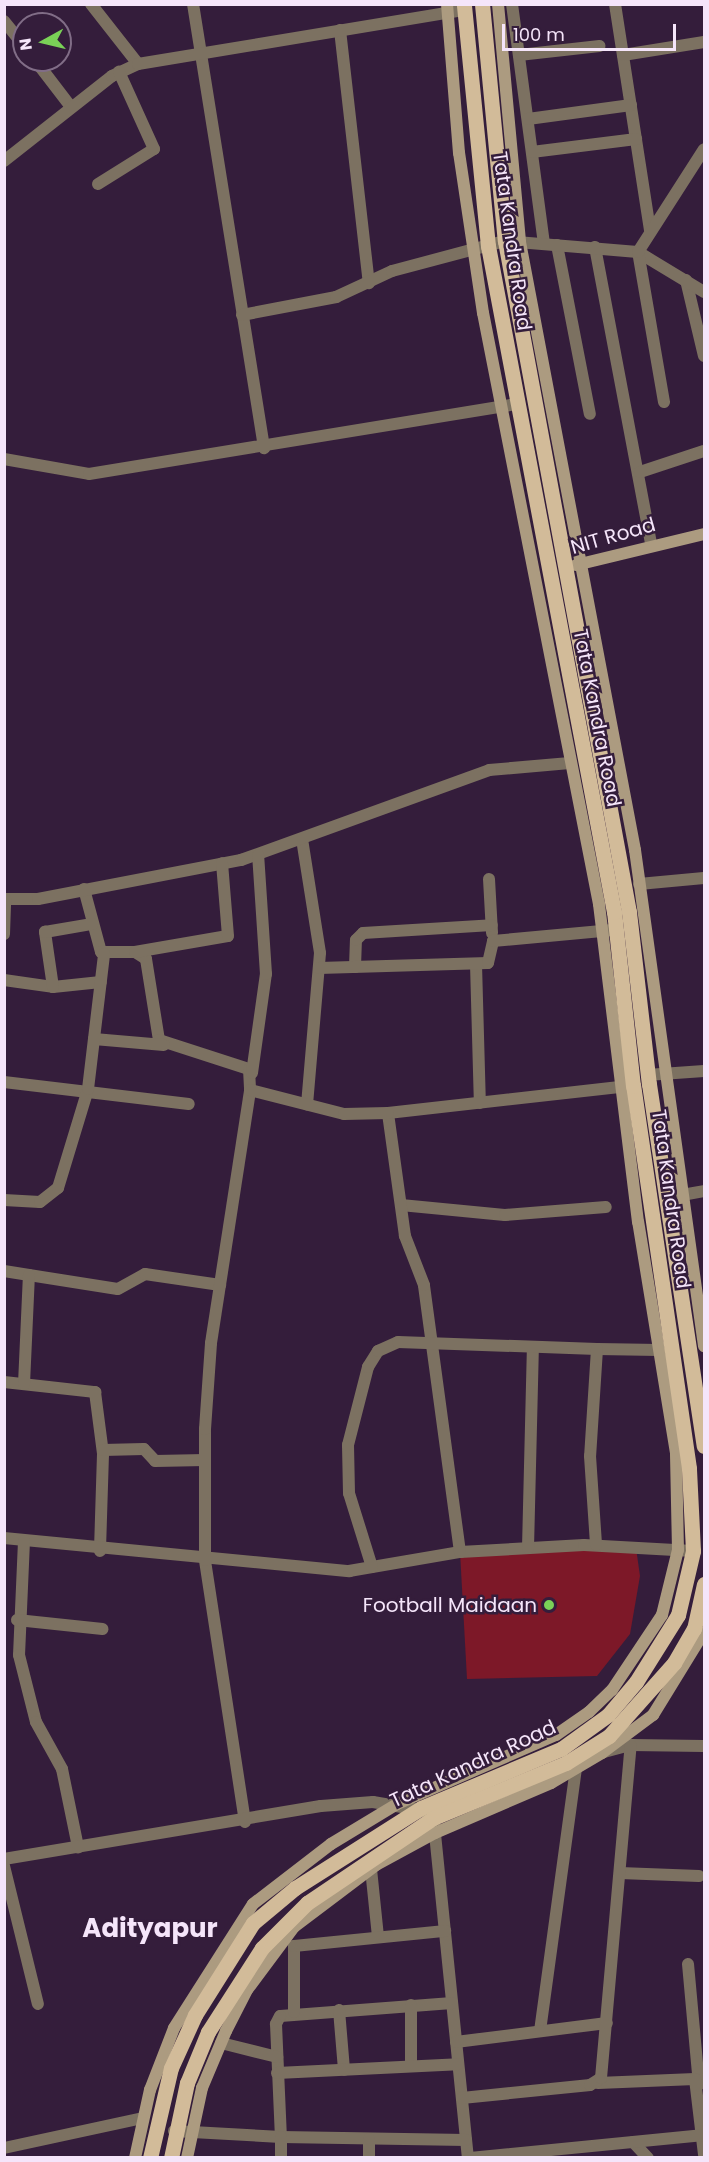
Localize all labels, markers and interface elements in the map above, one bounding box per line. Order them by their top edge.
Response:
north arrow [12,12,72,72]
scale bar [505,12,679,50]
text: 100 m [513,22,565,47]
text: N [13,37,38,52]
street label: Tata Kandra Road [488,150,536,332]
street label: NIT Road [568,512,658,560]
street label: Tata Kandra Road [568,627,626,809]
street label: Tata Kandra Road [647,1108,695,1290]
place label: Football Maidaan [363,1593,537,1617]
marker: Football Maidaan [542,1598,556,1612]
street label: Tata Kandra Road [386,1715,560,1813]
district label: Adityapur [82,1913,218,1945]

